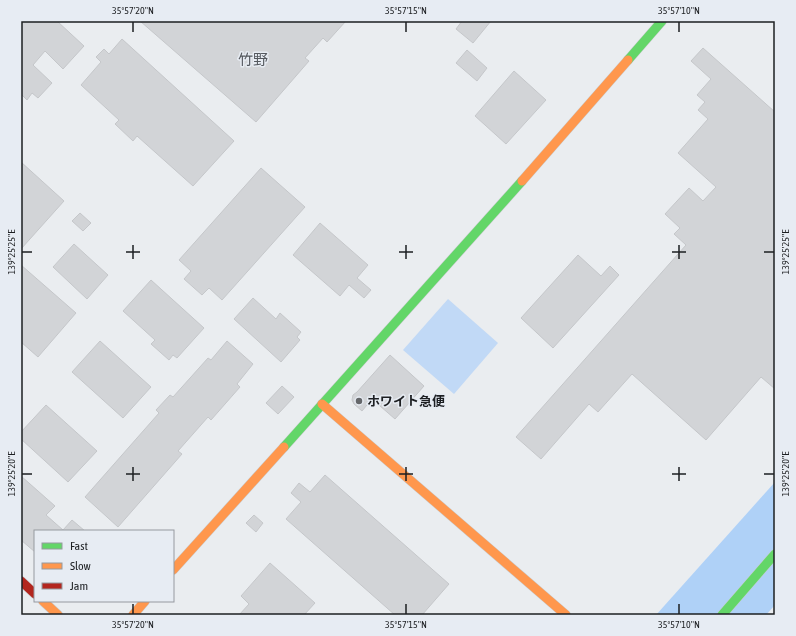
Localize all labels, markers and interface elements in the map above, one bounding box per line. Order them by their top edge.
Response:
text: 35°57'20"N [112,5,154,16]
text: 35°57'15"N [385,5,427,16]
text: 35°57'10"N [658,5,700,16]
district label: 竹野 [238,51,268,68]
text: 139°25'25"E [6,229,17,274]
text: 139°25'25"E [780,229,791,274]
place label: ホワイト急便 [367,394,445,409]
marker: ホワイト急便 [354,396,364,406]
text: 139°25'20"E [6,451,17,496]
text: 139°25'20"E [780,451,791,496]
legend [34,530,174,602]
text: Fast [70,539,88,553]
text: Slow [70,559,91,573]
text: Jam [70,579,88,593]
text: 35°57'20"N [112,619,154,630]
text: 35°57'15"N [385,619,427,630]
text: 35°57'10"N [658,619,700,630]

